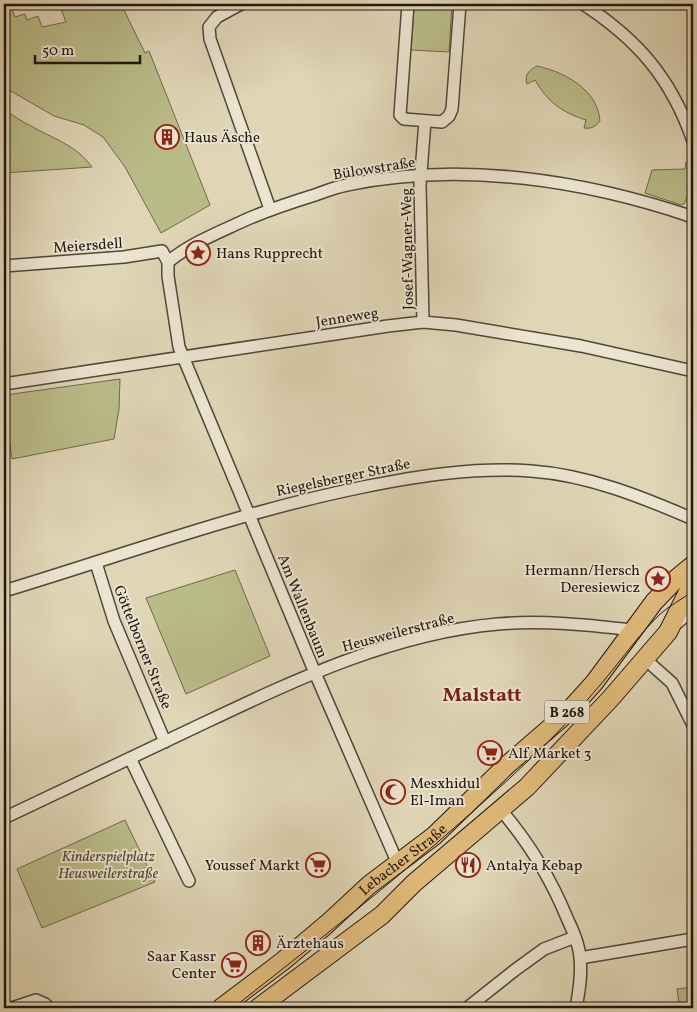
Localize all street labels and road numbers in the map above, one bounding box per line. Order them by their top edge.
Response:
street label: Bülowstraße [331,153,417,186]
street label: Josef-Wagner-Weg [397,187,420,310]
street label: Meiersdell [53,234,124,259]
street label: Jenneweg [314,303,380,334]
street label: Riegelsberger Straße [274,454,412,503]
street label: Am Wallenbaum [271,551,332,662]
street label: Göttelborner Straße [107,582,176,713]
street label: Heusweilerstraße [340,608,457,659]
road number: B 268 [544,700,590,724]
street label: Lebacher Straße [355,820,453,901]

